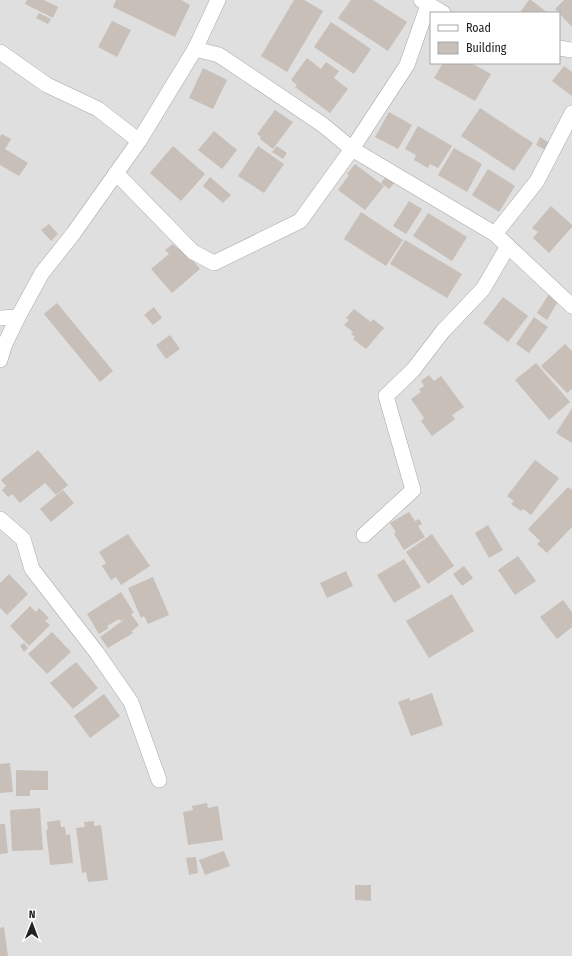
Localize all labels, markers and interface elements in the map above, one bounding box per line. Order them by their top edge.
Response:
legend [430,12,560,64]
text: Road [466,21,491,35]
text: Building [466,41,507,55]
north arrow [12,904,52,944]
text: N [29,908,36,921]

